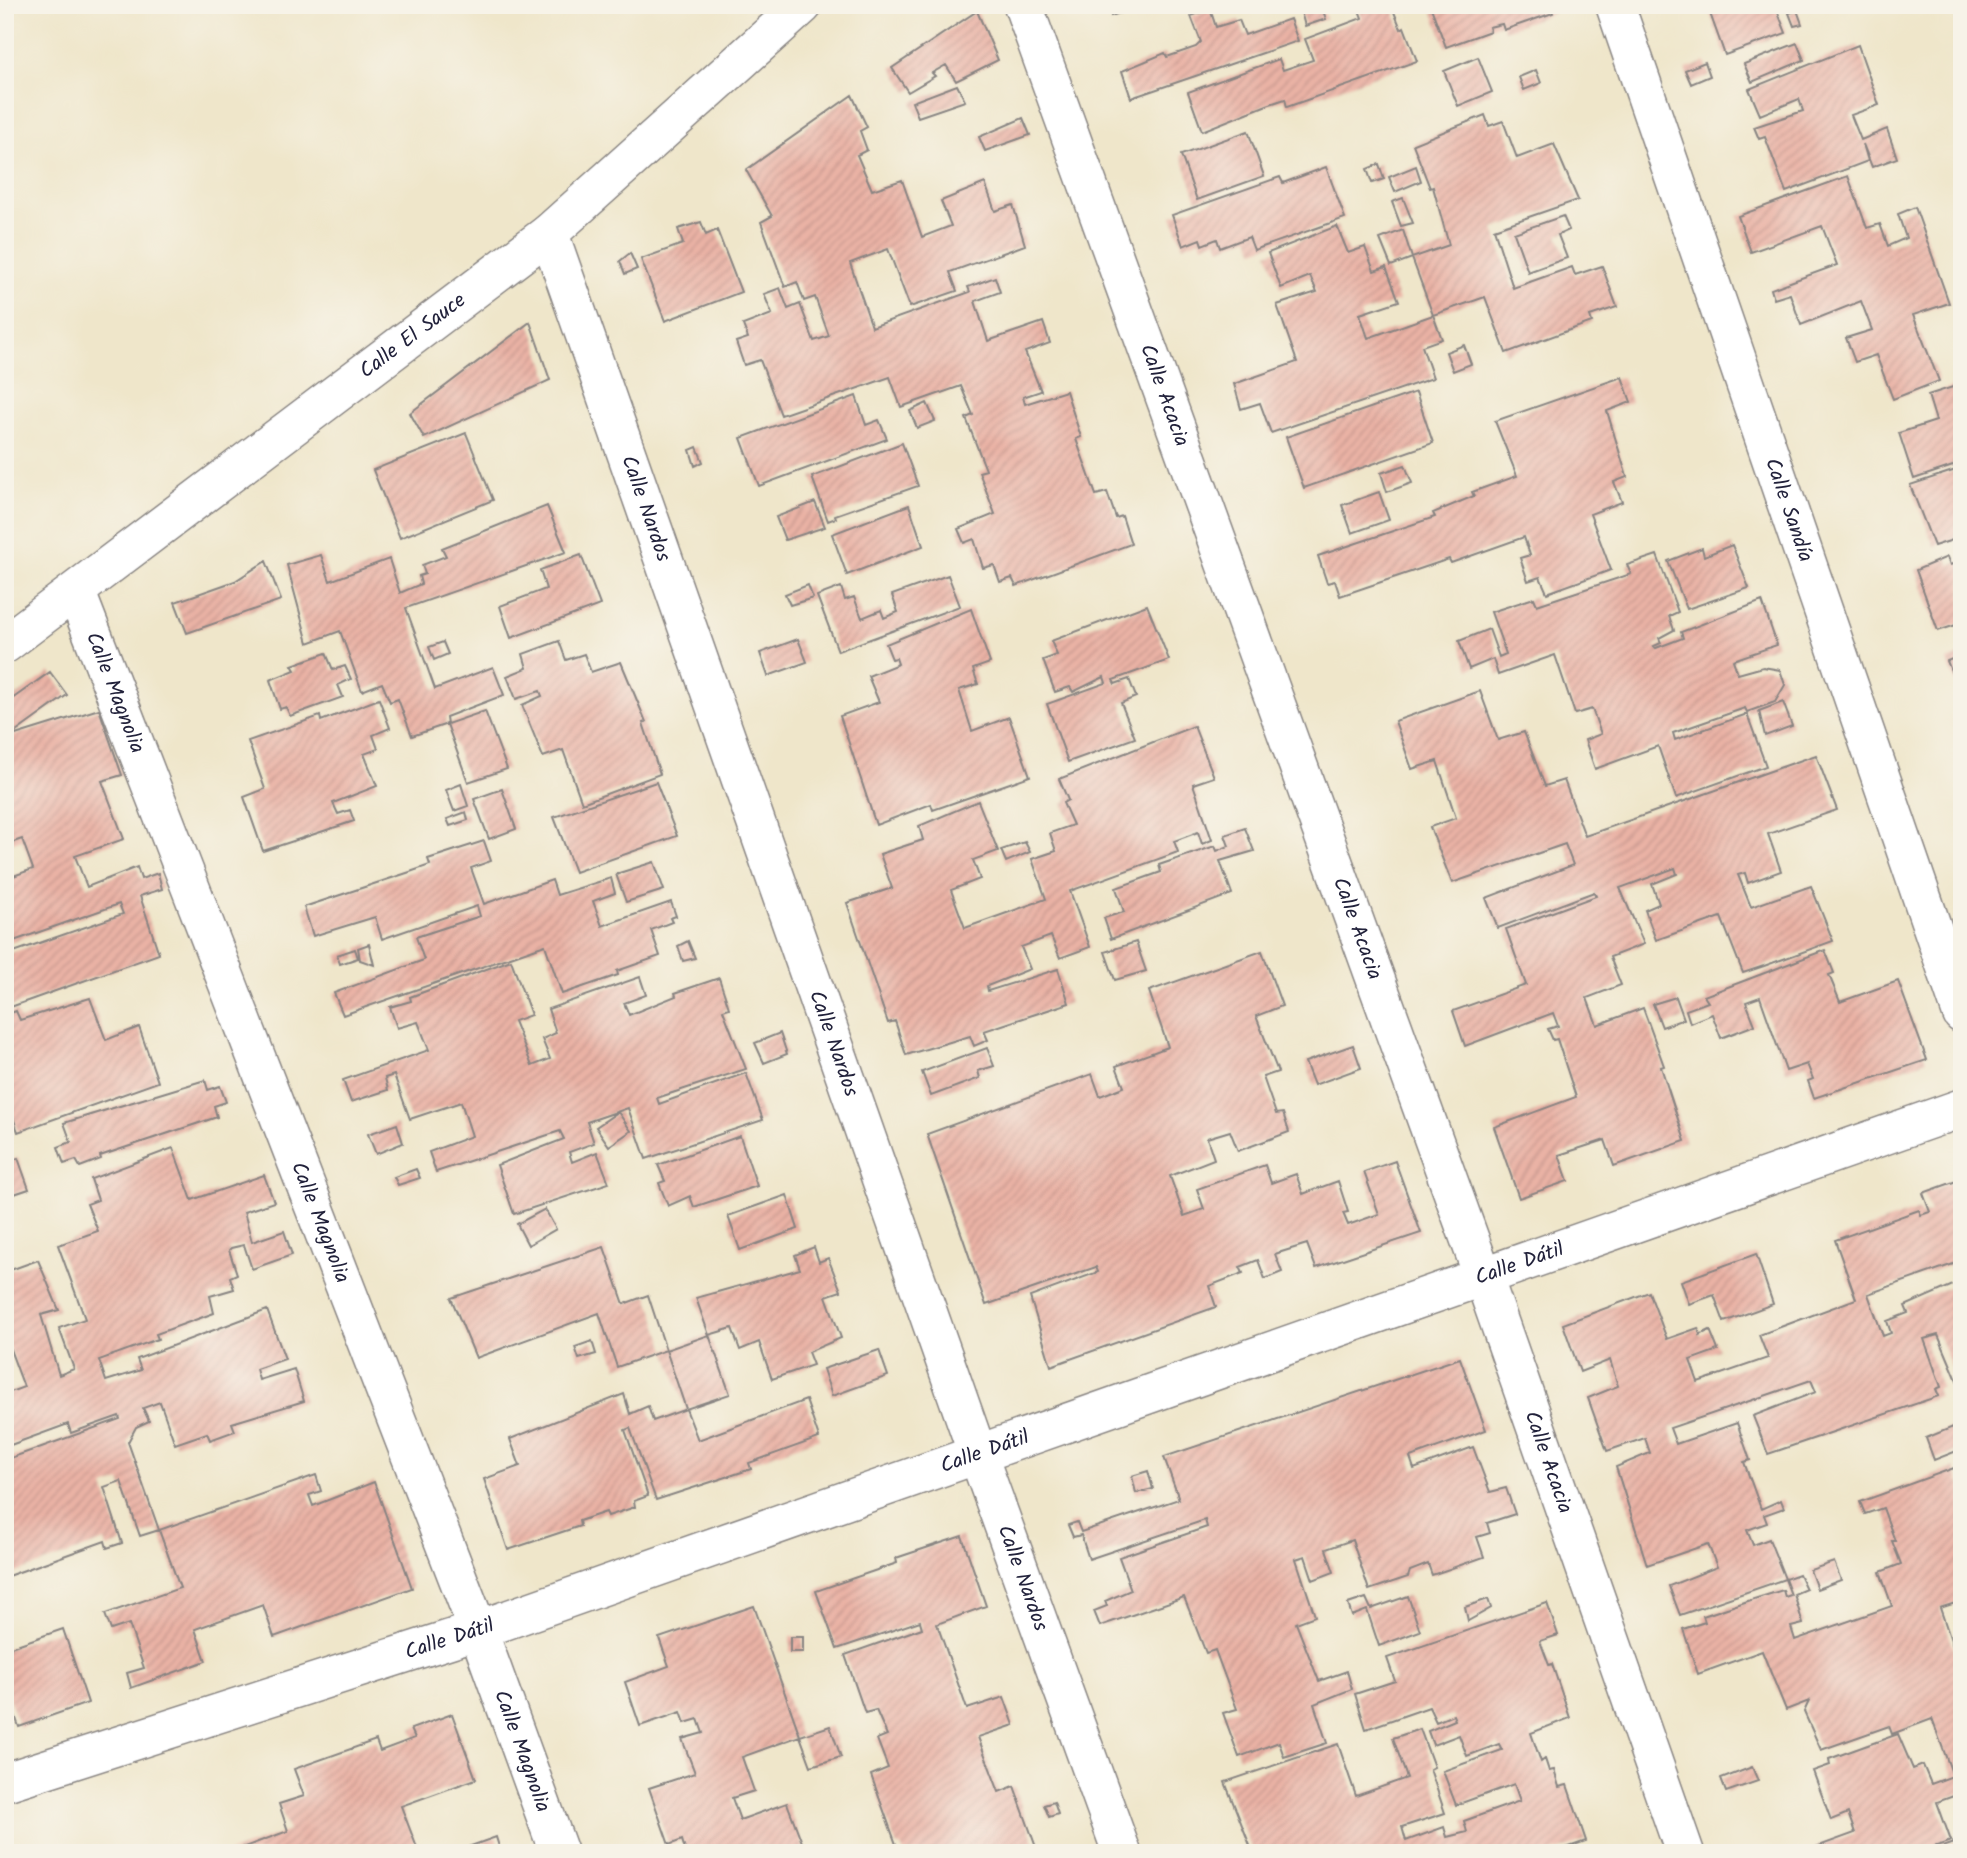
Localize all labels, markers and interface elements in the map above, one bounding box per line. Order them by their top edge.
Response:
street label: Calle El Sauce [352,284,474,387]
street label: Calle Acacia [1131,339,1198,451]
street label: Calle Nardos [612,451,680,566]
street label: Calle Sandía [1755,453,1822,566]
street label: Calle Magnolia [77,627,153,758]
street label: Calle Acacia [1323,873,1391,984]
street label: Calle Nardos [800,986,867,1101]
street label: Calle Magnolia [282,1157,359,1288]
street label: Calle Dátil [1471,1233,1569,1295]
street label: Calle Acacia [1515,1406,1581,1518]
street label: Calle Dátil [936,1421,1034,1483]
street label: Calle Nardos [988,1520,1057,1636]
street label: Calle Dátil [401,1609,499,1669]
street label: Calle Magnolia [485,1685,559,1817]

